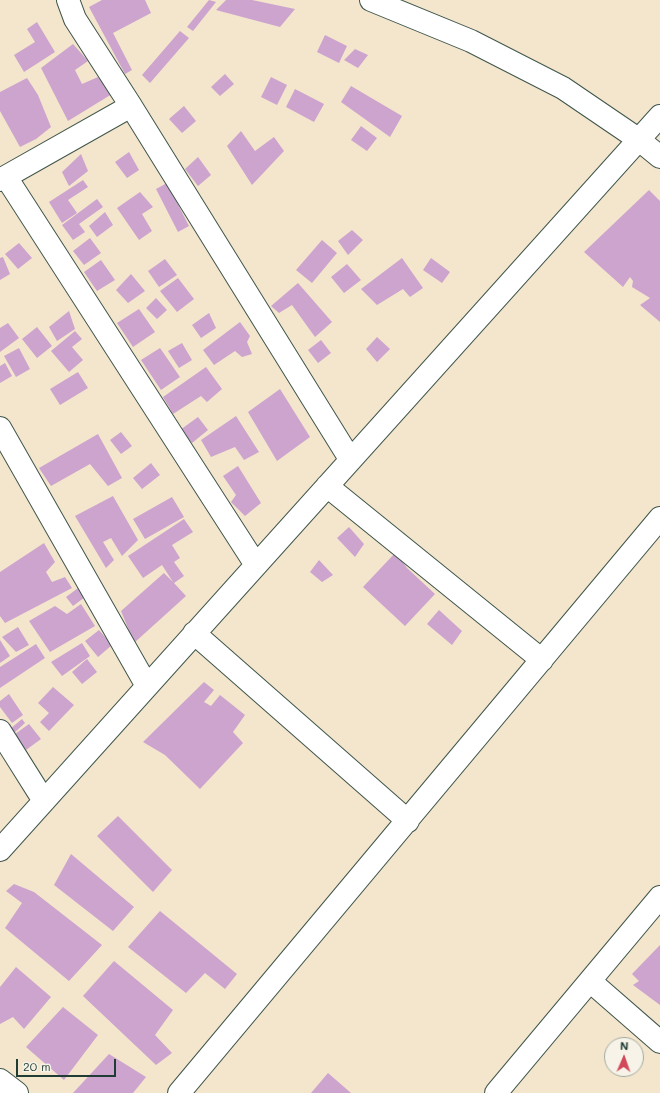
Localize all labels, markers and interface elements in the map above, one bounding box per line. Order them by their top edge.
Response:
north arrow [604,1037,644,1077]
text: N [620,1038,629,1053]
scale bar [18,1051,118,1077]
text: 20 m [23,1058,51,1074]

